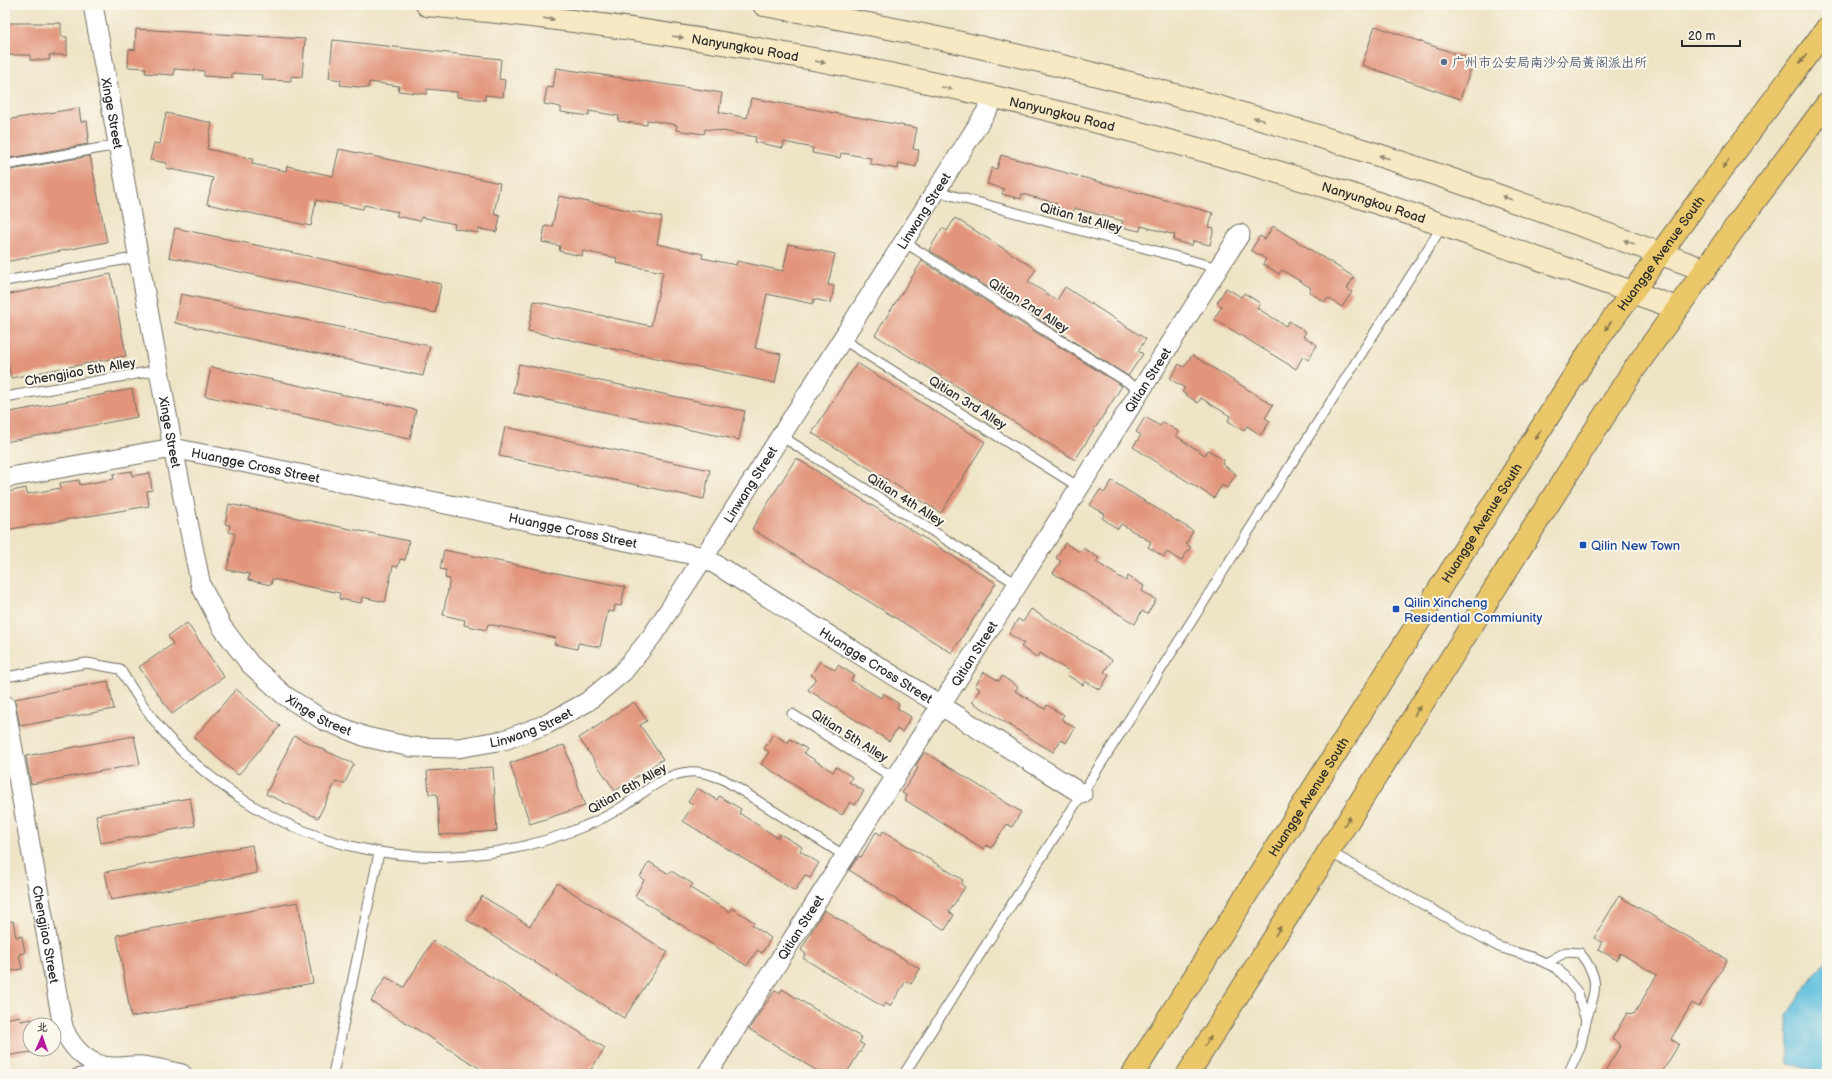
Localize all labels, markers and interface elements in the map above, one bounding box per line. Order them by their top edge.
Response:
one-way arrow [543,16,555,22]
scale bar [1682,22,1740,48]
text: 20 m [1688,29,1715,44]
street label: Nanyungkou Road [690,31,800,65]
one-way arrow [672,34,684,40]
one-way arrow [1799,54,1807,65]
place label: 广州市公安局南沙分局黄阁派出所 [1452,55,1647,71]
marker: 广州市公安局南沙分局黄阁派出所 [1439,57,1449,67]
one-way arrow [814,59,826,65]
street label: Xinge Street [97,76,126,150]
one-way arrow [941,85,953,91]
street label: Nanyungkou Road [1008,94,1116,135]
one-way arrow [1253,116,1265,122]
one-way arrow [1377,154,1389,160]
one-way arrow [1721,158,1730,169]
street label: Linwang Street [894,170,955,253]
street label: Nanyungkou Road [1320,179,1427,227]
street label: Huangge Avenue South [1614,193,1708,314]
one-way arrow [1500,195,1512,201]
street label: Qitian 1st Alley [1038,199,1124,237]
one-way arrow [1623,239,1635,245]
street label: Qitian 2nd Alley [985,275,1072,337]
one-way arrow [1604,320,1612,331]
street label: Qitian Street [1122,345,1175,416]
street label: Chengjiao 5th Alley [23,354,137,390]
street label: Qitian 3rd Alley [926,373,1009,433]
street label: Xinge Street [155,394,184,469]
one-way arrow [1534,429,1541,441]
street label: Linwang Street [721,444,781,526]
street label: Huangge Cross Street [190,445,321,487]
street label: Huangge Avenue South [1438,461,1526,586]
street label: Qitian 4th Alley [864,470,947,530]
street label: Huangge Cross Street [507,510,638,552]
place label: Qilin New Town [1591,538,1680,554]
marker: Qilin New Town [1578,540,1588,550]
place label: Qilin Xincheng Residential Commiunity [1404,595,1542,626]
marker: Qilin Xincheng Residential Commiunity [1391,604,1401,614]
street label: Qitian Street [948,619,1001,690]
street label: Huangge Cross Street [816,624,935,707]
street label: Xinge Street [282,691,354,739]
street label: Linwang Street [488,705,575,751]
street label: Qitian 5th Alley [808,706,891,766]
one-way arrow [1413,706,1421,716]
street label: Huangge Avenue South [1265,734,1353,860]
street label: Qitian 6th Alley [585,760,670,818]
one-way arrow [1344,815,1351,827]
street label: Chengjiao Street [29,884,62,985]
street label: Qitian Street [775,892,828,963]
one-way arrow [1274,926,1282,936]
north arrow [22,1017,62,1057]
text: 北 [37,1021,48,1034]
one-way arrow [1205,1035,1212,1047]

